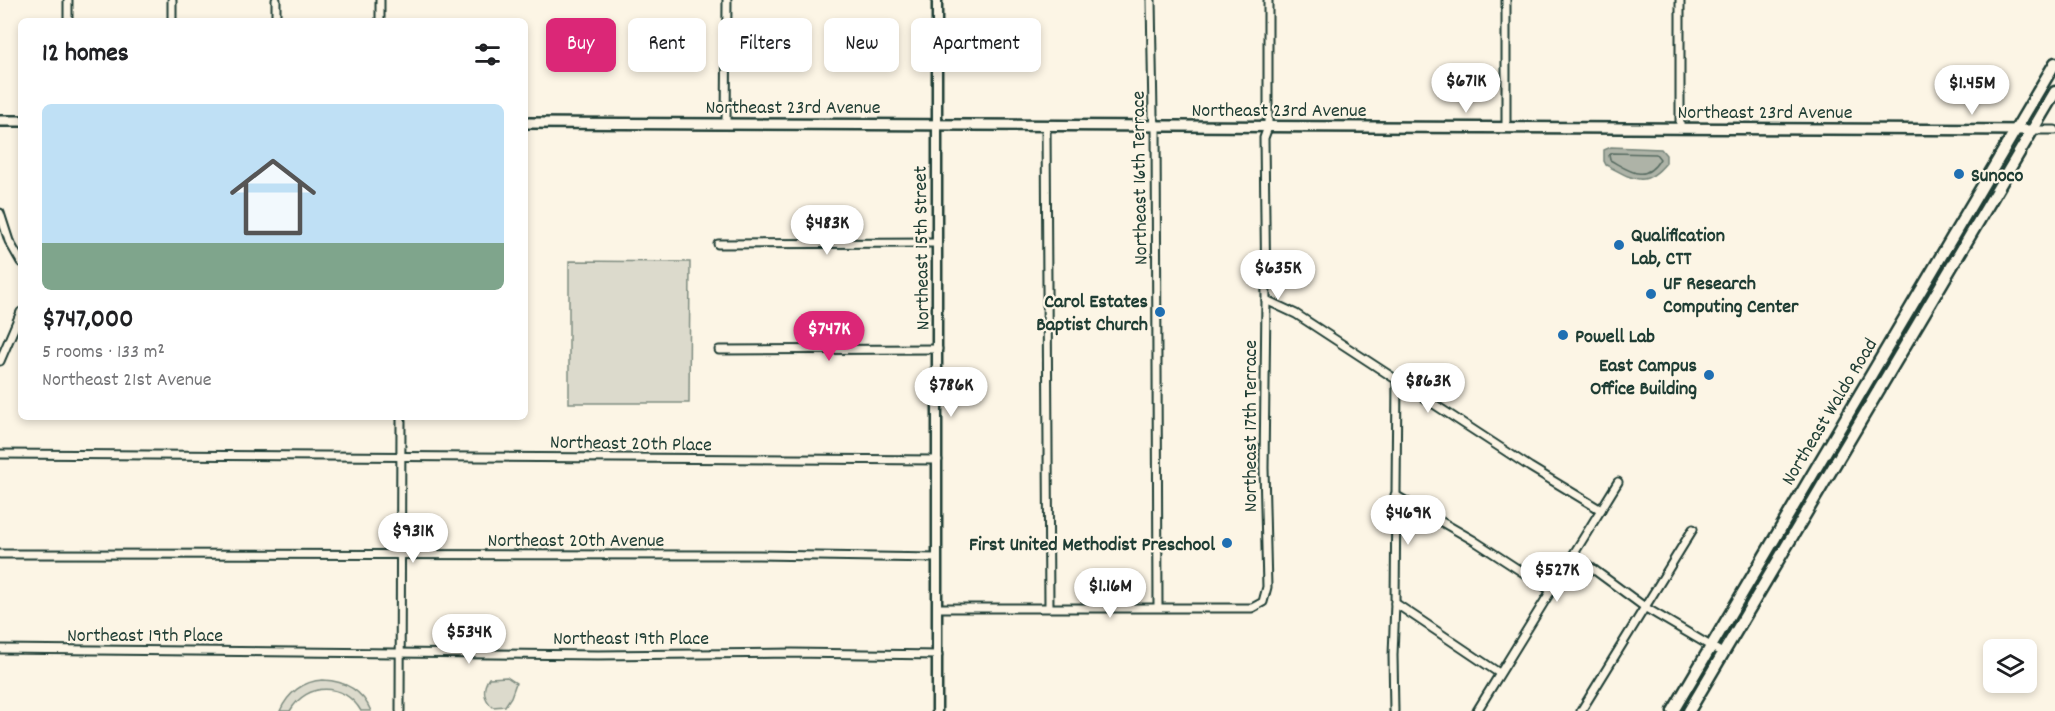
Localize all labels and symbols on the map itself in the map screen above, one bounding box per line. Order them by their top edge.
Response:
pin: $671K [1424,63,1508,114]
pin: $1.45M [1923,65,2021,116]
street label: Northeast 16th Terrace [1125,90,1157,265]
street label: Northeast 23rd Avenue [705,95,881,123]
street label: Northeast 23rd Avenue [1191,98,1367,126]
street label: Northeast 23rd Avenue [1677,100,1853,128]
place label: Sunoco [1971,163,2024,191]
street label: Northeast 15th Street [908,165,938,331]
marker: Sunoco [1952,167,1966,181]
pin: $483K [785,205,869,256]
place label: Qualification Lab, CTT [1631,223,1725,274]
marker: Qualification Lab, CTT [1612,238,1626,252]
pin: $635K [1236,250,1320,301]
place label: UF Research Computing Center [1663,271,1799,322]
marker: UF Research Computing Center [1644,287,1658,301]
place label: Carol Estates Baptist Church [1036,289,1148,340]
marker: Carol Estates Baptist Church [1153,305,1167,319]
pin: $747K [787,311,871,362]
place label: Powell Lab [1575,324,1655,352]
marker: Powell Lab [1556,328,1570,342]
street label: Northeast Waldo Road [1776,334,1886,491]
street label: Northeast 17th Terrace [1238,340,1266,512]
place label: East Campus Office Building [1590,353,1697,404]
pin: $863K [1386,363,1470,414]
pin: $786K [909,367,993,418]
marker: East Campus Office Building [1702,368,1716,382]
street label: Northeast 20th Place [550,430,712,460]
pin: $469K [1366,495,1450,546]
pin: $931K [371,513,455,564]
street label: Northeast 20th Avenue [488,528,665,556]
place label: First United Methodist Preschool [969,532,1215,560]
marker: First United Methodist Preschool [1220,536,1234,550]
pin: $527K [1515,552,1599,603]
pin: $1.16M [1061,568,1159,619]
pin: $534K [427,614,511,665]
street label: Northeast 19th Place [67,623,223,651]
street label: Northeast 19th Place [553,626,709,654]

